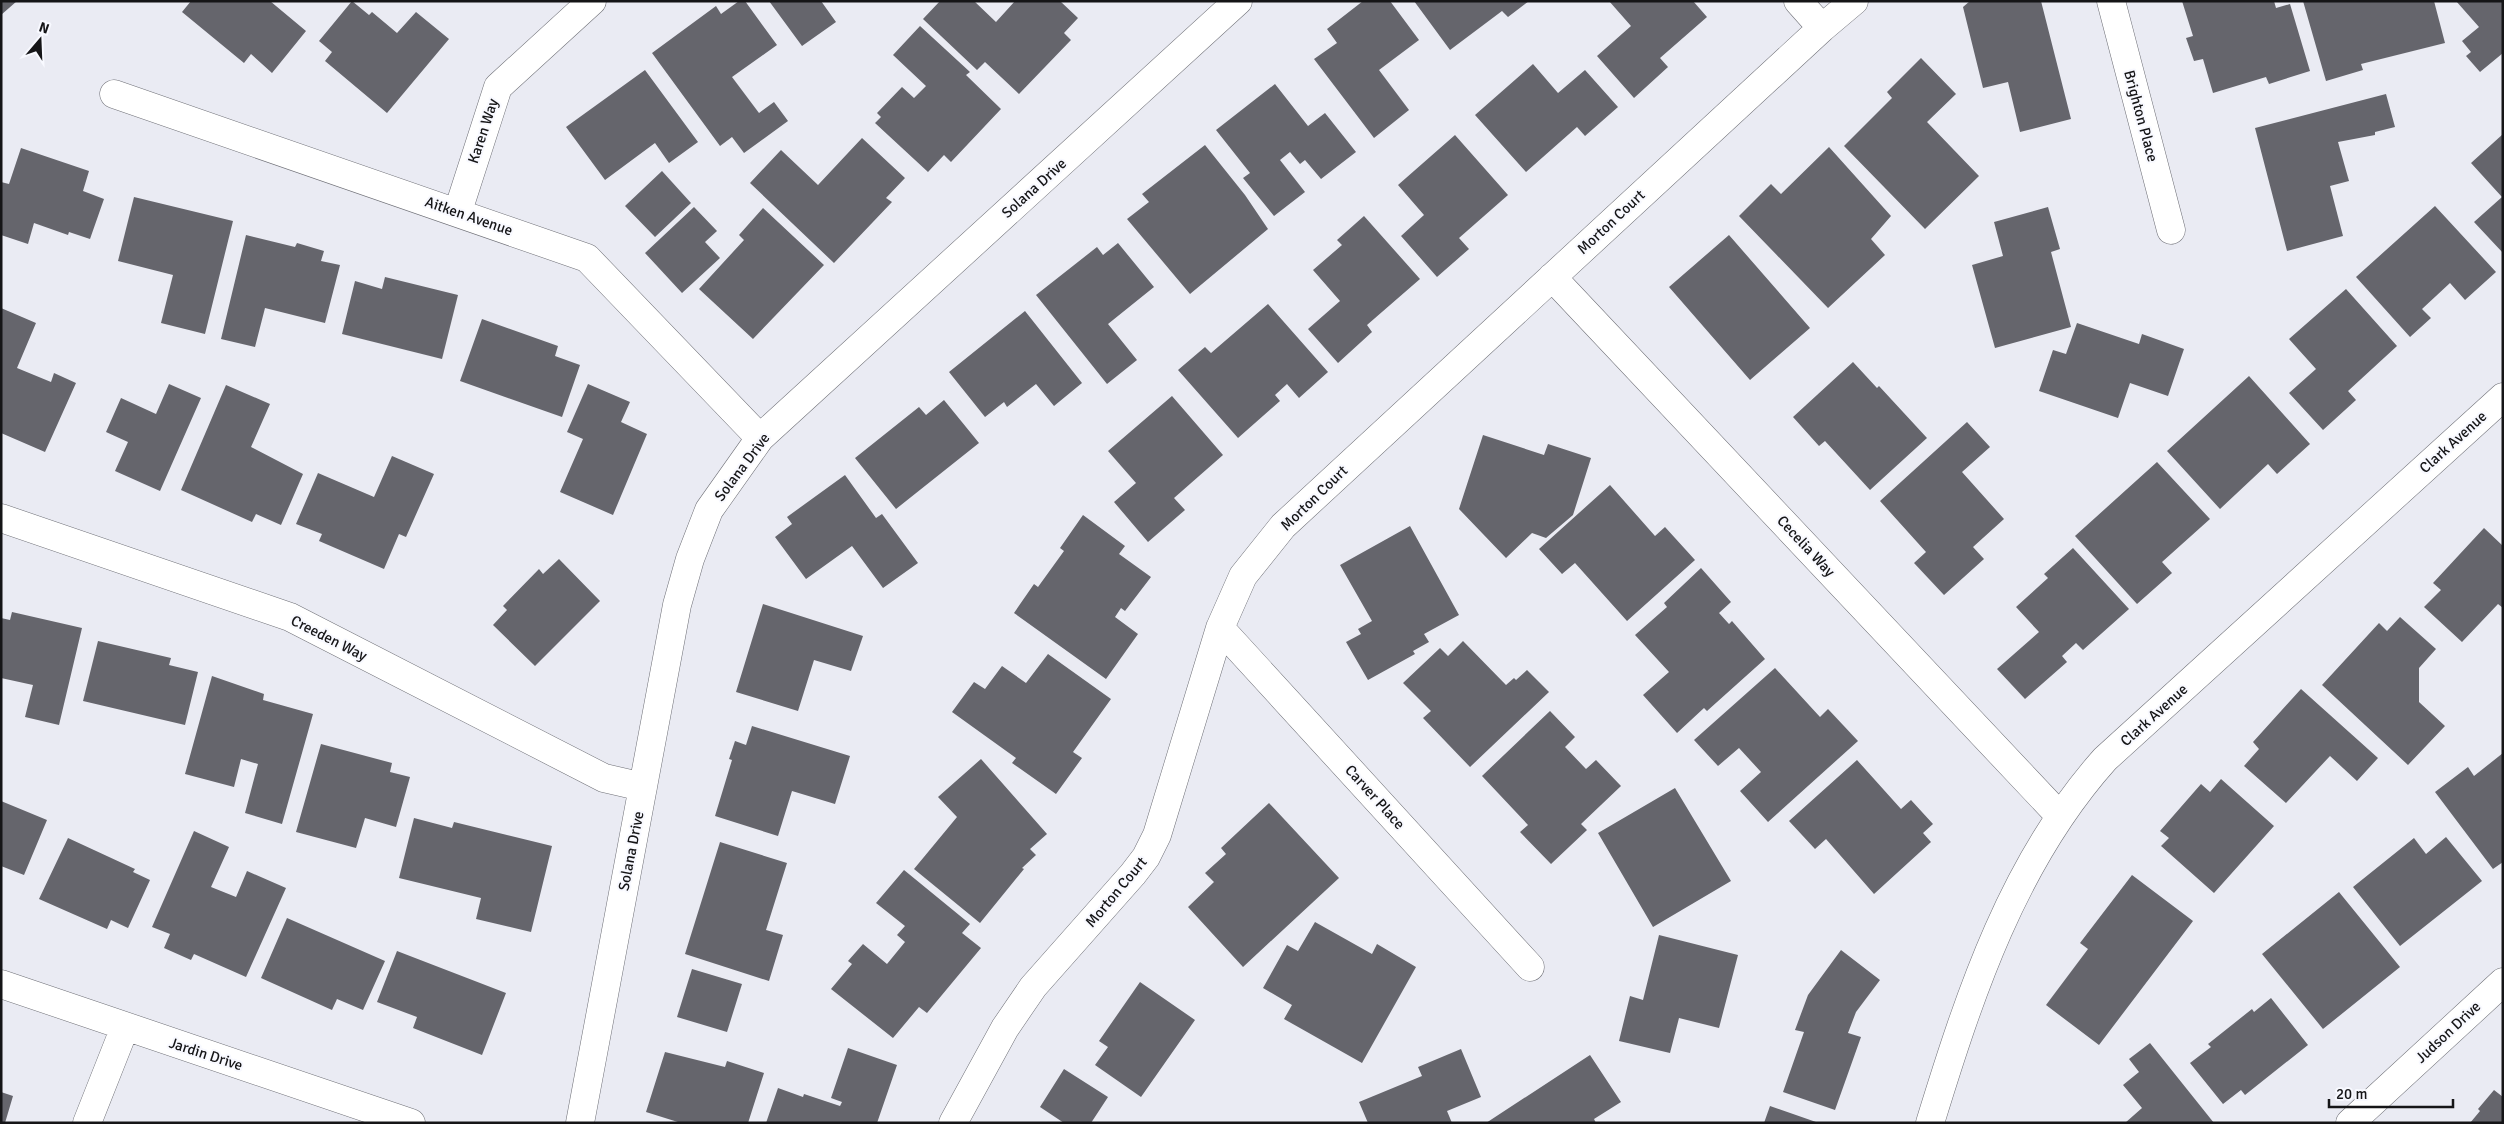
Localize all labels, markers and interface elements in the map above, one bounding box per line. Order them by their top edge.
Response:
north arrow [15,15,65,65]
text: N [37,19,51,38]
street label: Brighton Place [2120,68,2162,164]
street label: Karen Way [464,96,502,166]
street label: Solana Drive [998,154,1070,222]
street label: Morton Court [1573,186,1649,258]
street label: Aitken Avenue [423,193,515,239]
street label: Clark Avenue [2416,407,2490,477]
street label: Solana Drive [710,429,774,505]
street label: Morton Court [1277,462,1351,534]
street label: Cecelia Way [1773,512,1839,580]
street label: Creeden Way [288,611,370,665]
street label: Clark Avenue [2117,680,2191,750]
street label: Carver Place [1341,761,1409,833]
street label: Solana Drive [614,810,648,892]
street label: Morton Court [1081,853,1151,931]
street label: Judson Drive [2412,997,2484,1067]
street label: Jardin Drive [167,1034,245,1074]
scale bar [2329,1076,2453,1108]
text: 20 m [2336,1085,2367,1103]

